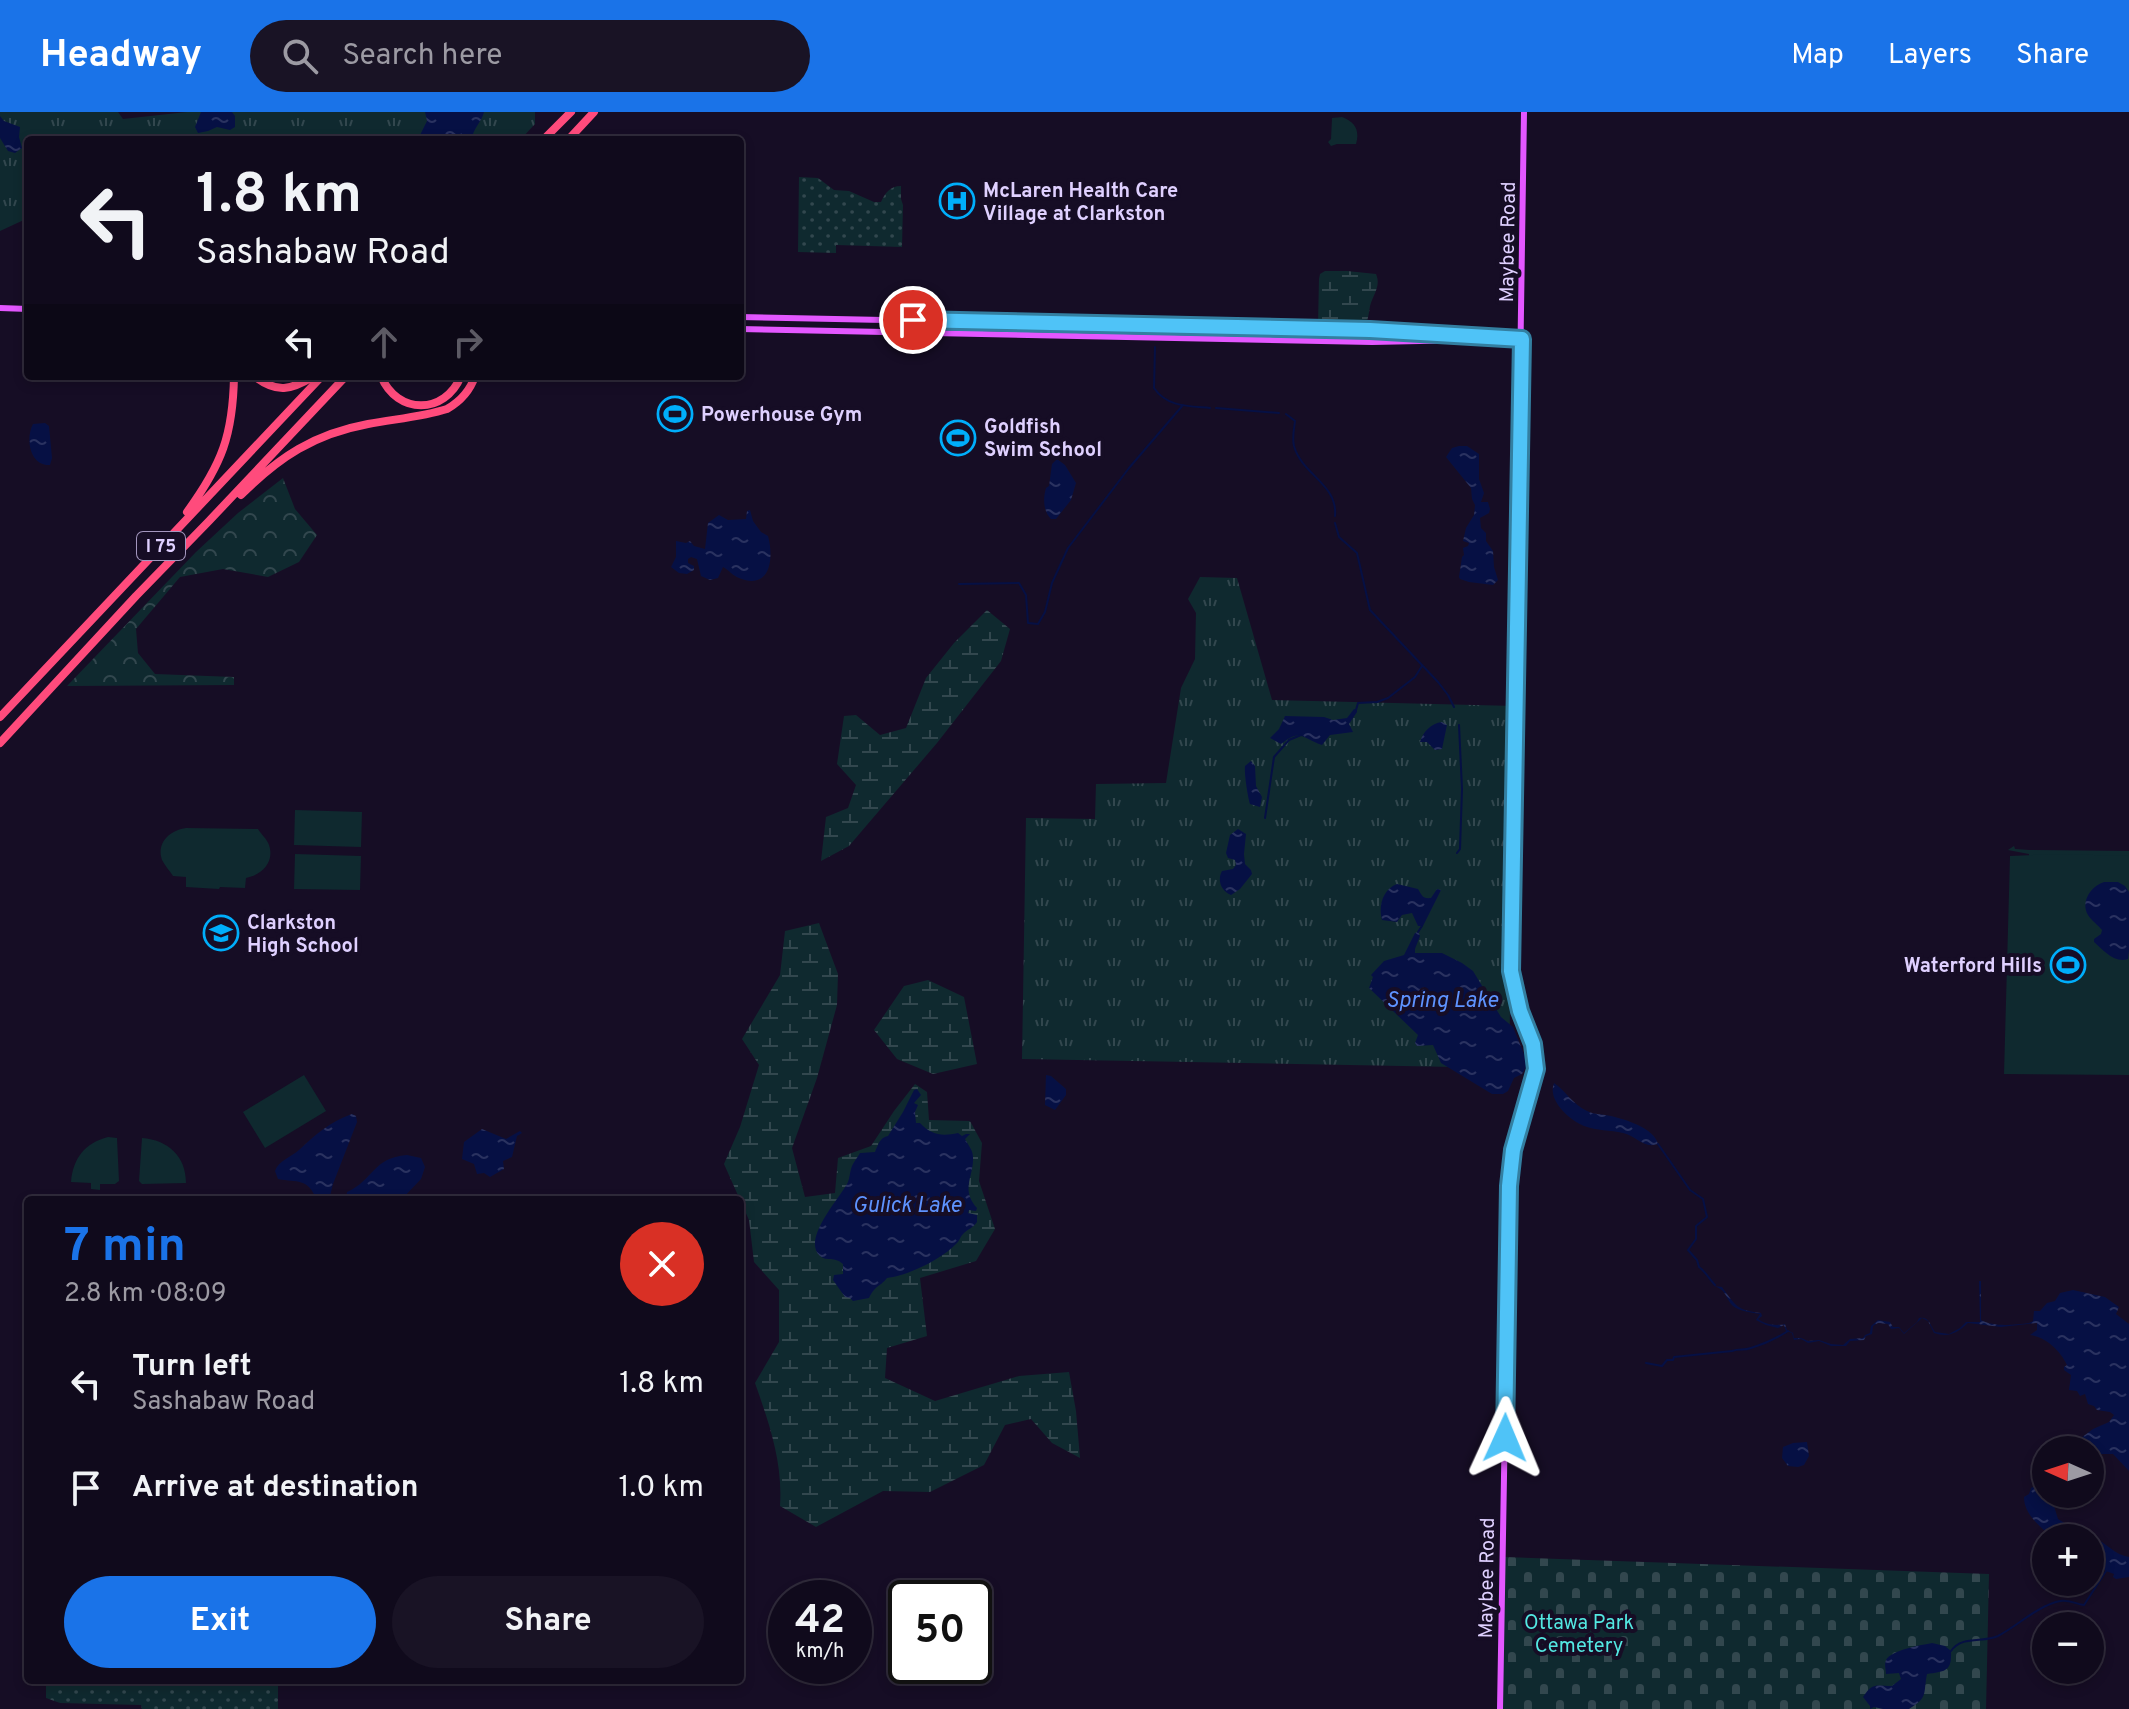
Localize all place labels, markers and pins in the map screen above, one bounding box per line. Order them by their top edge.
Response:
place label: McLaren Health Care Village at Clarkston [983,179,1178,228]
hospital icon: McLaren Health Care Village at Clarkston [938,182,976,220]
pin [879,286,947,354]
sports icon: Powerhouse Gym [656,395,694,433]
place label: Powerhouse Gym [701,403,862,429]
place label: Goldfish Swim School [984,415,1102,464]
sports icon: Goldfish Swim School [939,419,977,457]
place label: Clarkston High School [247,911,359,960]
school or university icon: Clarkston High School [202,914,240,952]
sports icon: Waterford Hills [2049,946,2087,984]
place label: Waterford Hills [1904,954,2042,980]

